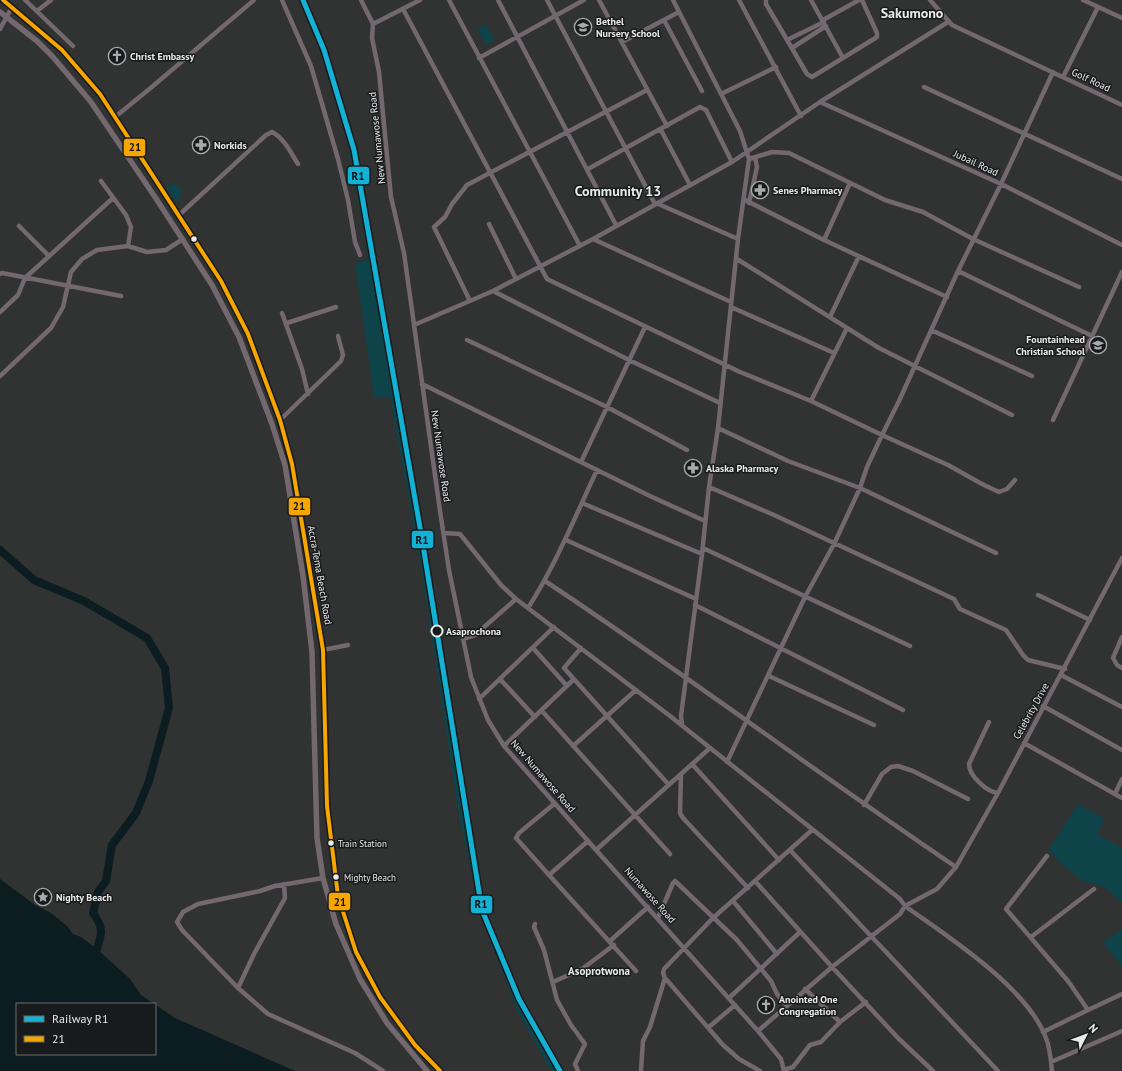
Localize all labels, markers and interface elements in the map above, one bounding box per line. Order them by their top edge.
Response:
district label: Sakumono [881,4,944,22]
place label: Bethel Nursery School [596,15,660,40]
school or university icon: Bethel Nursery School [573,17,593,37]
church icon: Christ Embassy [107,46,127,66]
place label: Christ Embassy [130,50,195,63]
street label: Golf Road [1069,65,1113,95]
street label: New Numawose Road [366,91,388,185]
pharmacy icon: Norkids [191,135,211,155]
line badge: 21 [123,138,146,157]
place label: Norkids [214,139,247,152]
text: 21 [129,140,141,154]
street label: Jubail Road [951,147,1001,179]
line badge: R1 [347,166,370,185]
text: R1 [352,169,364,183]
pharmacy icon: Senes Pharmacy [750,180,770,200]
district label: Community 13 [575,182,661,200]
place label: Senes Pharmacy [773,184,842,197]
unlabelled marker [189,234,199,244]
place label: Fountainhead Christian School [1016,333,1085,358]
school or university icon: Fountainhead Christian School [1088,335,1108,355]
street label: New Numawose Road [428,409,454,503]
pharmacy icon: Alaska Pharmacy [683,458,703,478]
place label: Alaska Pharmacy [706,462,778,475]
line badge: 21 [288,497,311,516]
text: 21 [293,499,305,513]
street label: Accra-Tema Beach Road [305,524,335,626]
line badge: R1 [411,530,434,549]
text: R1 [416,533,428,547]
marker: Asaprochona [430,624,444,638]
place label: Asaprochona [446,625,501,638]
street label: Celebrity Drive [1010,680,1052,742]
street label: New Numawose Road [508,737,578,815]
marker: Train Station [326,838,336,848]
place label: Train Station [338,838,387,849]
street label: Numawose Road [621,864,679,926]
marker: Mighty Beach [331,872,341,882]
place label: Mighty Beach [344,872,396,883]
place icon: Nighty Beach [33,887,53,907]
place label: Nighty Beach [56,891,112,904]
line badge: 21 [328,892,351,911]
text: 21 [334,895,346,909]
line badge: R1 [470,895,493,914]
text: R1 [475,897,487,911]
district label: Asoprotwona [568,964,630,978]
place label: Anointed One Congregation [779,993,838,1018]
church icon: Anointed One Congregation [756,995,776,1015]
legend [16,1003,156,1055]
text: Railway R1 [52,1011,109,1026]
north arrow [1066,1015,1106,1055]
text: N [1086,1021,1101,1036]
text: 21 [52,1031,65,1046]

